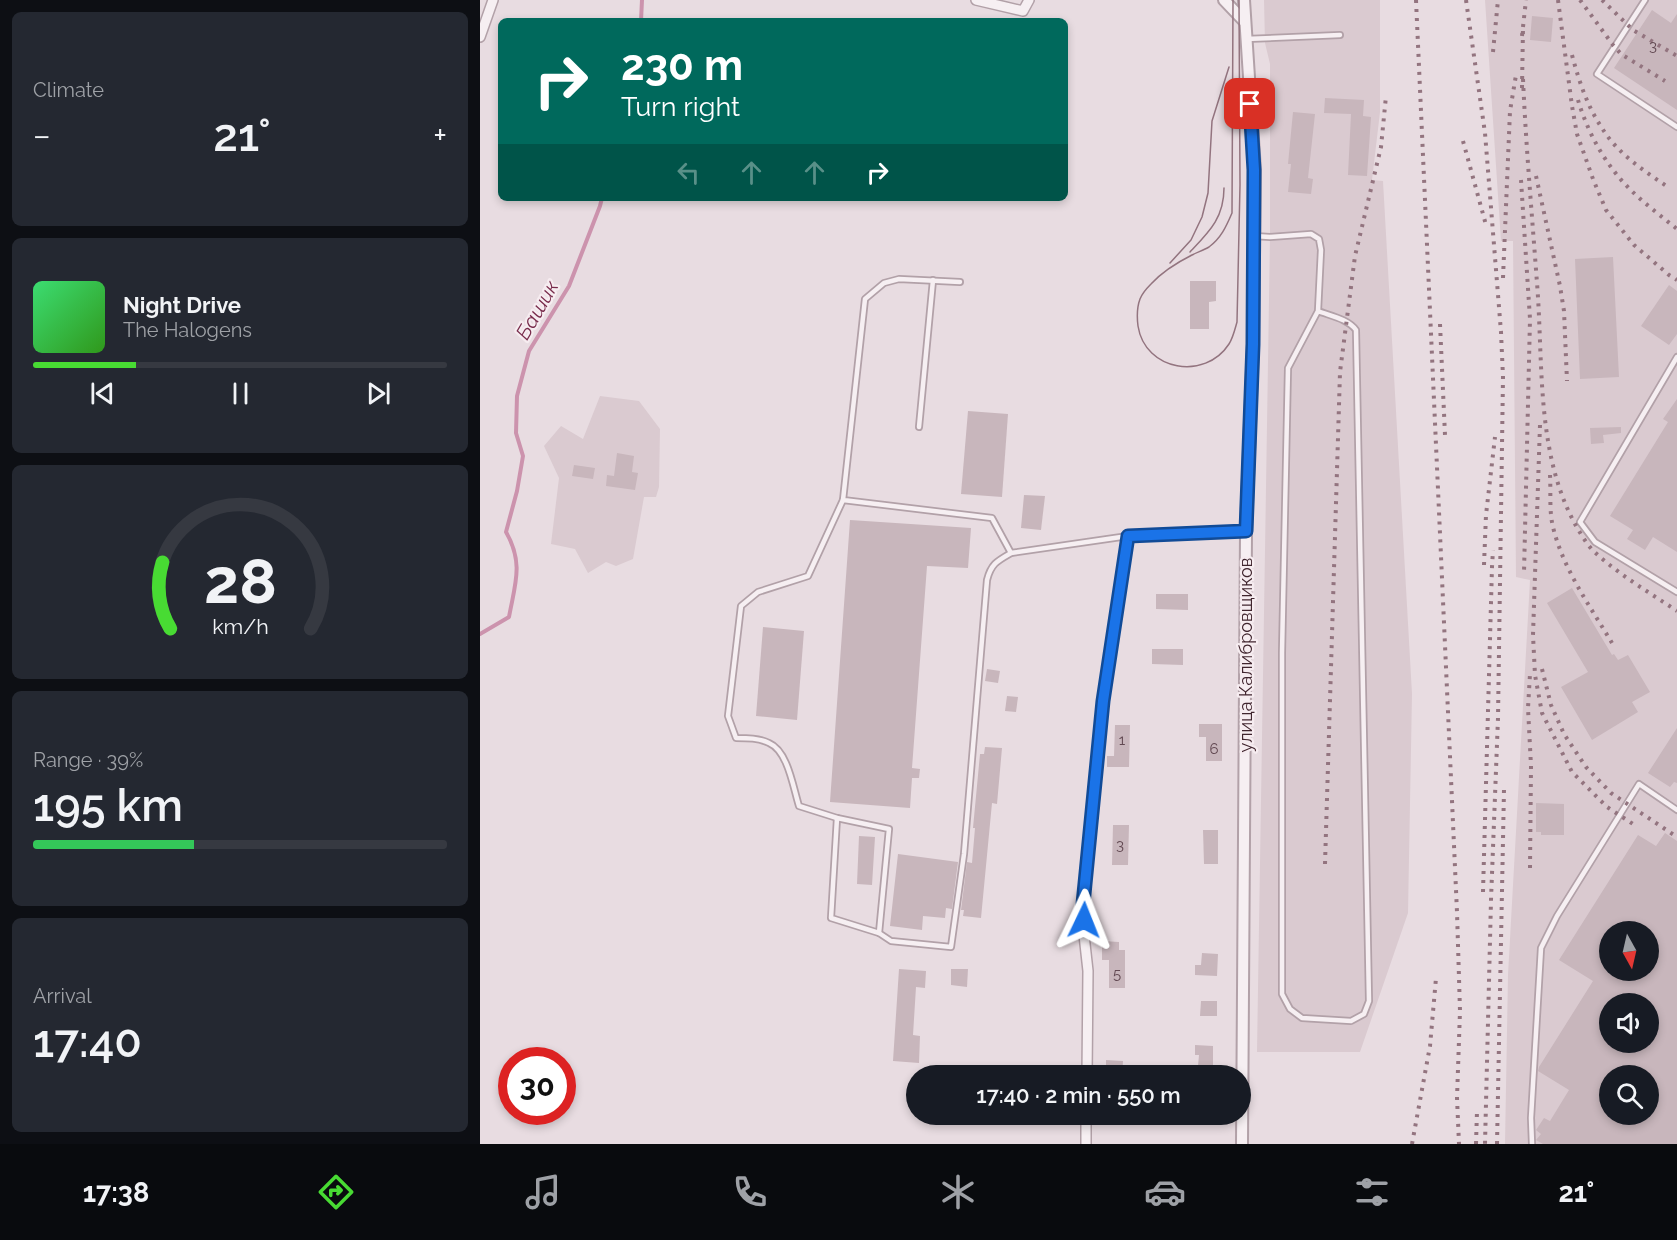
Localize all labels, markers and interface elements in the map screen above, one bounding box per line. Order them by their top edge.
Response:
house number: 3 [1649,37,1657,55]
text: 230 m [621,41,743,90]
icon: right [522,42,600,120]
text: Climate [33,78,104,102]
pin [1224,78,1275,129]
icon: arrive [1233,87,1266,120]
text: Turn right [621,91,740,122]
text: 21° [213,109,271,162]
text: − [33,116,51,155]
text: + [433,116,447,155]
icon: left [672,156,705,189]
icon: ahead [735,156,768,189]
icon: ahead [798,156,831,189]
icon: right [861,156,894,189]
water label: Башик [511,276,563,344]
text: Night Drive [123,292,241,318]
text: The Halogens [123,318,252,342]
icon: previous [86,377,119,410]
icon: pause [224,377,257,410]
icon: next [362,377,395,410]
text: 28 [204,544,276,618]
street label: улица Калибровщиков [1235,558,1256,752]
text: km/h [212,614,268,639]
house number: 1 [1119,731,1126,749]
house number: 6 [1209,740,1219,758]
text: Range · 39% [33,748,143,772]
text: 195 km [33,779,183,832]
house number: 3 [1116,836,1124,854]
position arrow [1052,888,1116,952]
north arrow [1599,921,1659,981]
map controls [1599,921,1659,1125]
house number: 5 [1113,965,1121,983]
text: Arrival [33,984,92,1008]
button: sound [1599,993,1659,1053]
text: 17:40 [33,1015,142,1068]
speed limit sign: 30 [498,1047,576,1125]
button: search [1599,1065,1659,1125]
text: 17:40 · 2 min · 550 m [976,1082,1181,1108]
icon: directions [315,1171,357,1213]
icon: music [522,1171,564,1213]
icon: phone [729,1171,771,1213]
icon: climate [937,1171,979,1213]
icon: car [1144,1171,1186,1213]
icon: filters [1351,1171,1393,1213]
text: 17:38 [83,1177,149,1208]
text: 21° [1559,1177,1594,1208]

